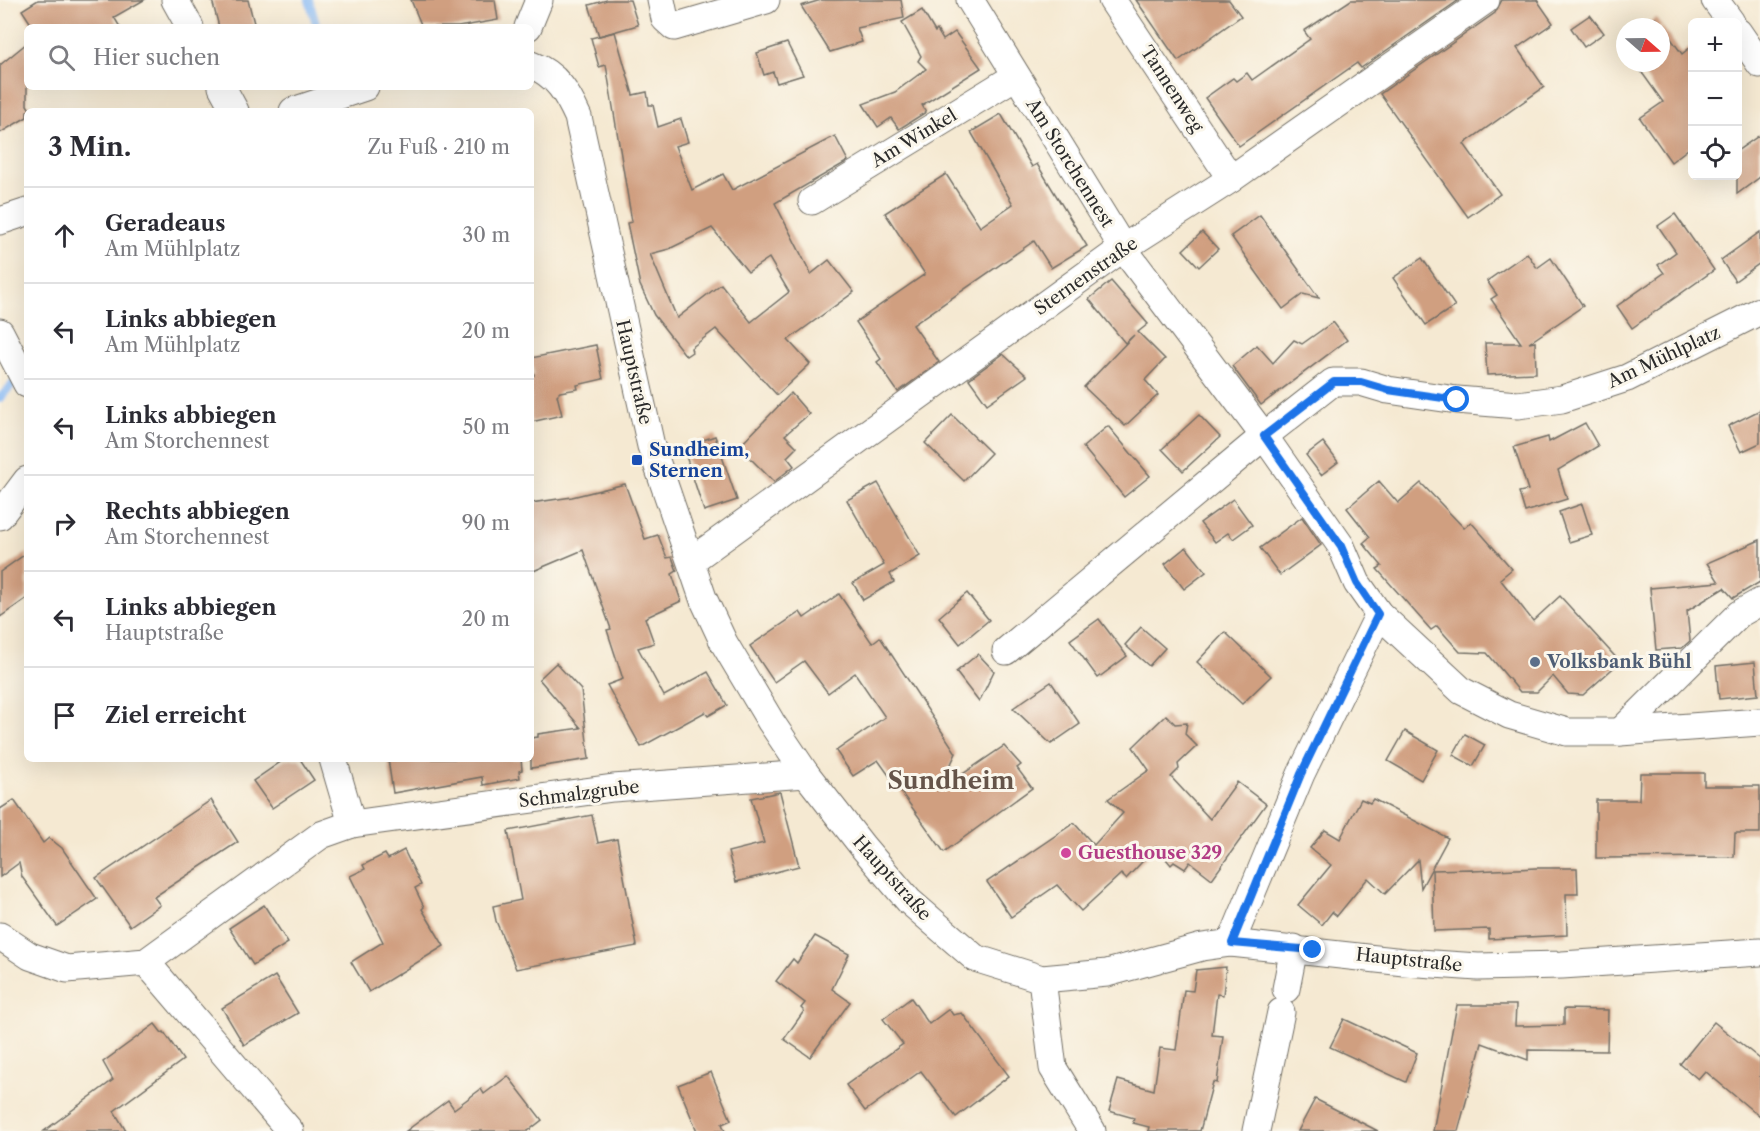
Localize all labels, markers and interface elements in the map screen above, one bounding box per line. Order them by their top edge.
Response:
north arrow [1616,18,1670,72]
map controls [1688,18,1742,180]
button: + [1688,18,1742,72]
search box [24,24,534,90]
icon: search [45,41,78,74]
street label: Tannenweg [1136,42,1208,137]
text: Hier suchen [93,44,220,71]
button: − [1688,72,1742,126]
street label: Am Storchennest [1021,94,1119,232]
street label: Am Winkel [866,104,961,173]
button: locate [1688,126,1742,180]
text: 3 Min. [48,131,131,163]
text: Zu Fuß · 210 m [367,135,510,159]
text: Geradeaus [105,210,225,237]
icon: ahead [48,219,81,252]
text: 30 m [462,223,510,247]
street label: Sternenstraße [1030,232,1142,320]
text: Am Mühlplatz [105,237,240,261]
text: Links abbiegen [105,306,277,333]
icon: left [48,315,81,348]
street label: Hauptstraße [611,317,657,427]
text: 20 m [462,319,510,343]
street label: Am Mühlplatz [1603,321,1724,393]
text: Am Mühlplatz [105,333,240,357]
route start [1443,386,1469,412]
text: Links abbiegen [105,402,277,429]
icon: left [48,411,81,444]
text: 50 m [463,415,510,439]
text: Am Storchennest [105,429,269,453]
place label: Sundheim, Sternen [649,439,749,482]
marker: Sundheim, Sternen [630,453,644,467]
text: Rechts abbiegen [105,498,290,525]
icon: right [48,507,81,540]
text: 90 m [462,511,510,535]
text: Am Storchennest [105,525,269,549]
text: Links abbiegen [105,594,277,621]
icon: left [48,603,81,636]
text: 20 m [462,607,510,631]
text: Hauptstraße [105,621,224,645]
place label: Volksbank Bühl [1546,651,1692,673]
marker: Volksbank Bühl [1528,655,1542,669]
icon: arrive [48,699,81,732]
text: Ziel erreicht [105,702,246,729]
district label: Sundheim [888,766,1015,795]
street label: Schmalzgrube [517,776,641,812]
street label: Hauptstraße [848,831,936,925]
place label: Guesthouse 329 [1078,842,1222,864]
marker: Guesthouse 329 [1059,846,1073,860]
route end [1299,936,1325,962]
street label: Hauptstraße [1355,943,1463,977]

